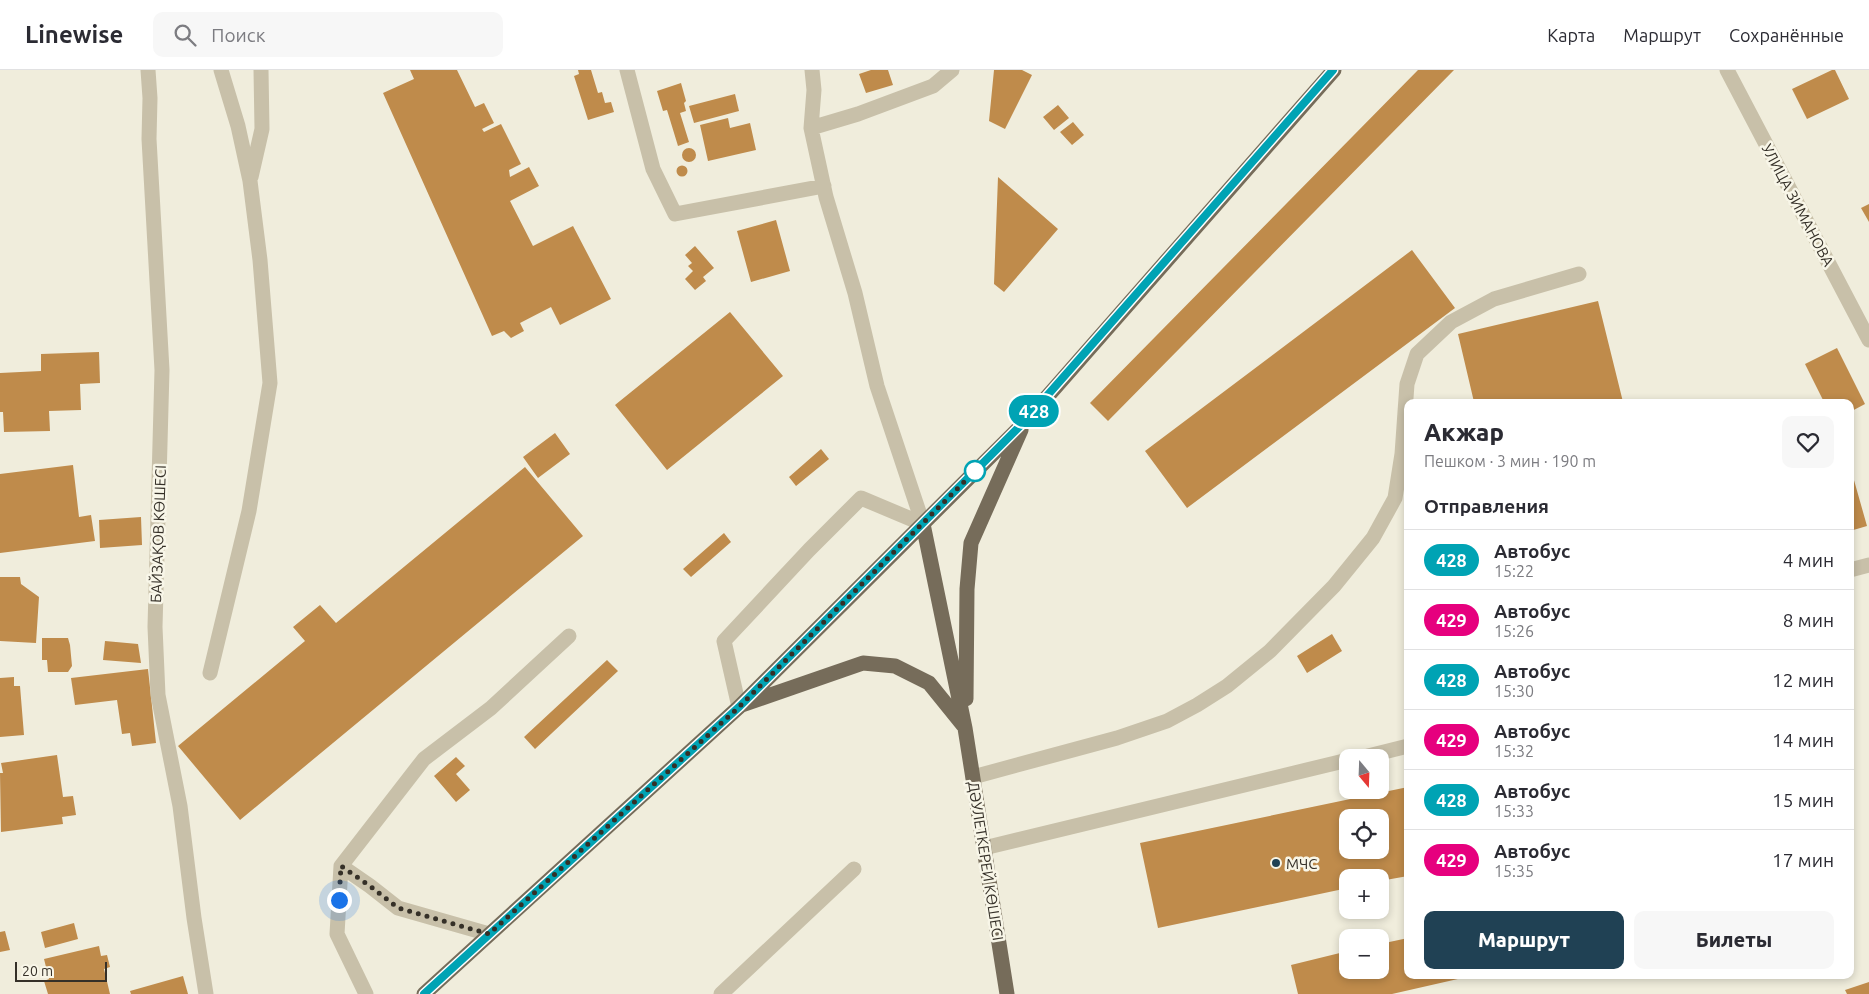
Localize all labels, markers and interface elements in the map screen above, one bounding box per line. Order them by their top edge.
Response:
search box [153,12,503,57]
text: Linewise [25,21,123,48]
icon: search [171,21,199,49]
text: Поиск [211,24,265,46]
text: Карта [1547,25,1595,45]
text: Маршрут [1623,25,1701,45]
text: Сохранённые [1729,25,1844,45]
street label: УЛИЦА ЗИМАНОВА [1759,141,1838,269]
line badge: 428 [1005,395,1063,427]
text: 428 [1019,401,1049,421]
button: heart [1782,416,1834,468]
text: Акжар [1424,419,1504,446]
text: Пешком · 3 мин · 190 m [1424,452,1596,470]
unlabelled marker [964,460,986,482]
street label: БАЙЗАҚОВ КӨШЕСІ [147,465,169,603]
text: Отправления [1424,495,1549,517]
text: Автобус [1494,540,1570,562]
text: 4 мин [1783,549,1834,571]
text: 428 [1436,550,1467,570]
text: 15:22 [1494,562,1534,580]
text: Автобус [1494,600,1570,622]
text: 8 мин [1783,609,1834,631]
text: 429 [1436,610,1467,630]
text: 15:26 [1494,622,1534,640]
text: Автобус [1494,660,1570,682]
text: 12 мин [1772,669,1834,691]
text: 428 [1436,670,1467,690]
text: 15:30 [1494,682,1534,700]
text: Автобус [1494,720,1570,742]
text: 14 мин [1772,729,1834,751]
text: 429 [1436,730,1467,750]
text: 15:32 [1494,742,1534,760]
north arrow [1339,749,1389,799]
map controls [1339,749,1389,979]
street label: ДӘУЛЕТКЕРЕЙ КӨШЕСІ [965,780,1007,942]
text: Автобус [1494,780,1570,802]
text: 15 мин [1772,789,1834,811]
text: 428 [1436,790,1467,810]
text: 15:33 [1494,802,1534,820]
button: locate [1339,809,1389,859]
text: Автобус [1494,840,1570,862]
text: 17 мин [1772,849,1834,871]
text: 429 [1436,850,1467,870]
place label: МЧС [1286,855,1318,872]
marker: МЧС [1270,857,1282,869]
text: 15:35 [1494,862,1534,880]
button: + [1339,869,1389,919]
your location [327,888,352,913]
button: Маршрут [1424,911,1624,969]
button: Билеты [1634,911,1834,969]
button: − [1339,929,1389,979]
scale bar [15,959,108,982]
text: 20 m [22,963,53,979]

